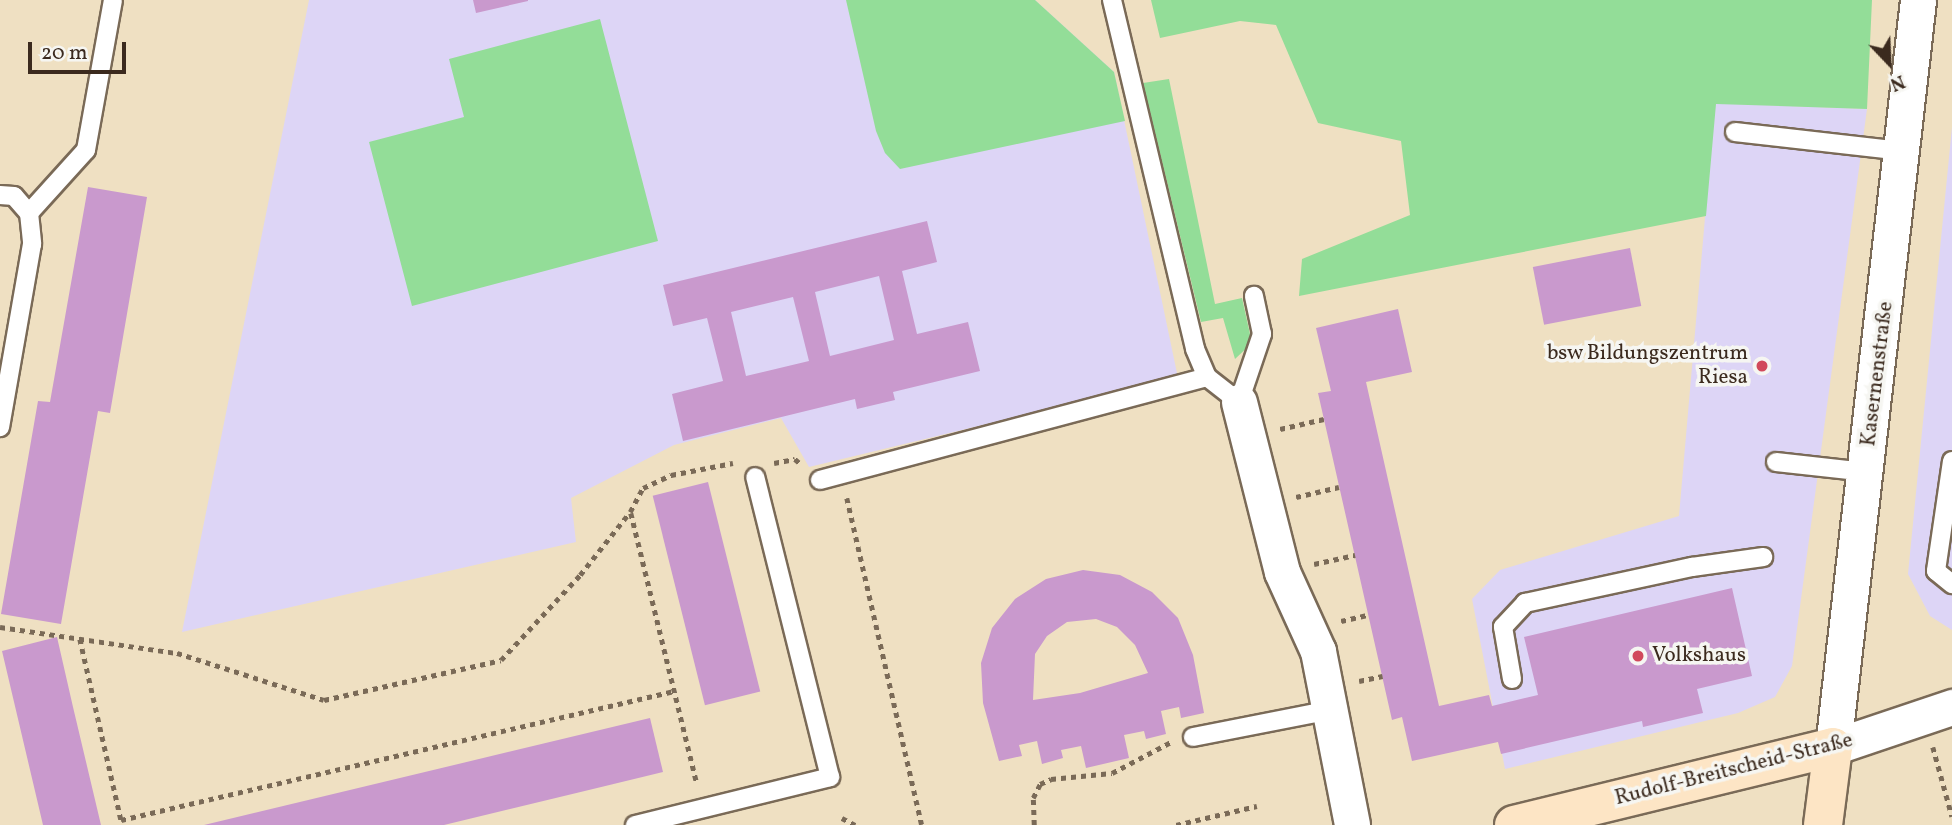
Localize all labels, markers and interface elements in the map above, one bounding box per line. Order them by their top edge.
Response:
scale bar [32,28,130,72]
north arrow [1854,28,1924,98]
text: 20 m [41,39,87,68]
text: N [1886,68,1909,97]
street label: Kasernenstraße [1857,300,1899,448]
place label: bsw Bildungszentrum Riesa [1546,341,1748,391]
marker: bsw Bildungszentrum Riesa [1754,358,1770,374]
place label: Volkshaus [1652,643,1746,669]
marker: Volkshaus [1630,648,1646,664]
street label: Rudolf-Breitscheid-Straße [1612,728,1856,812]

